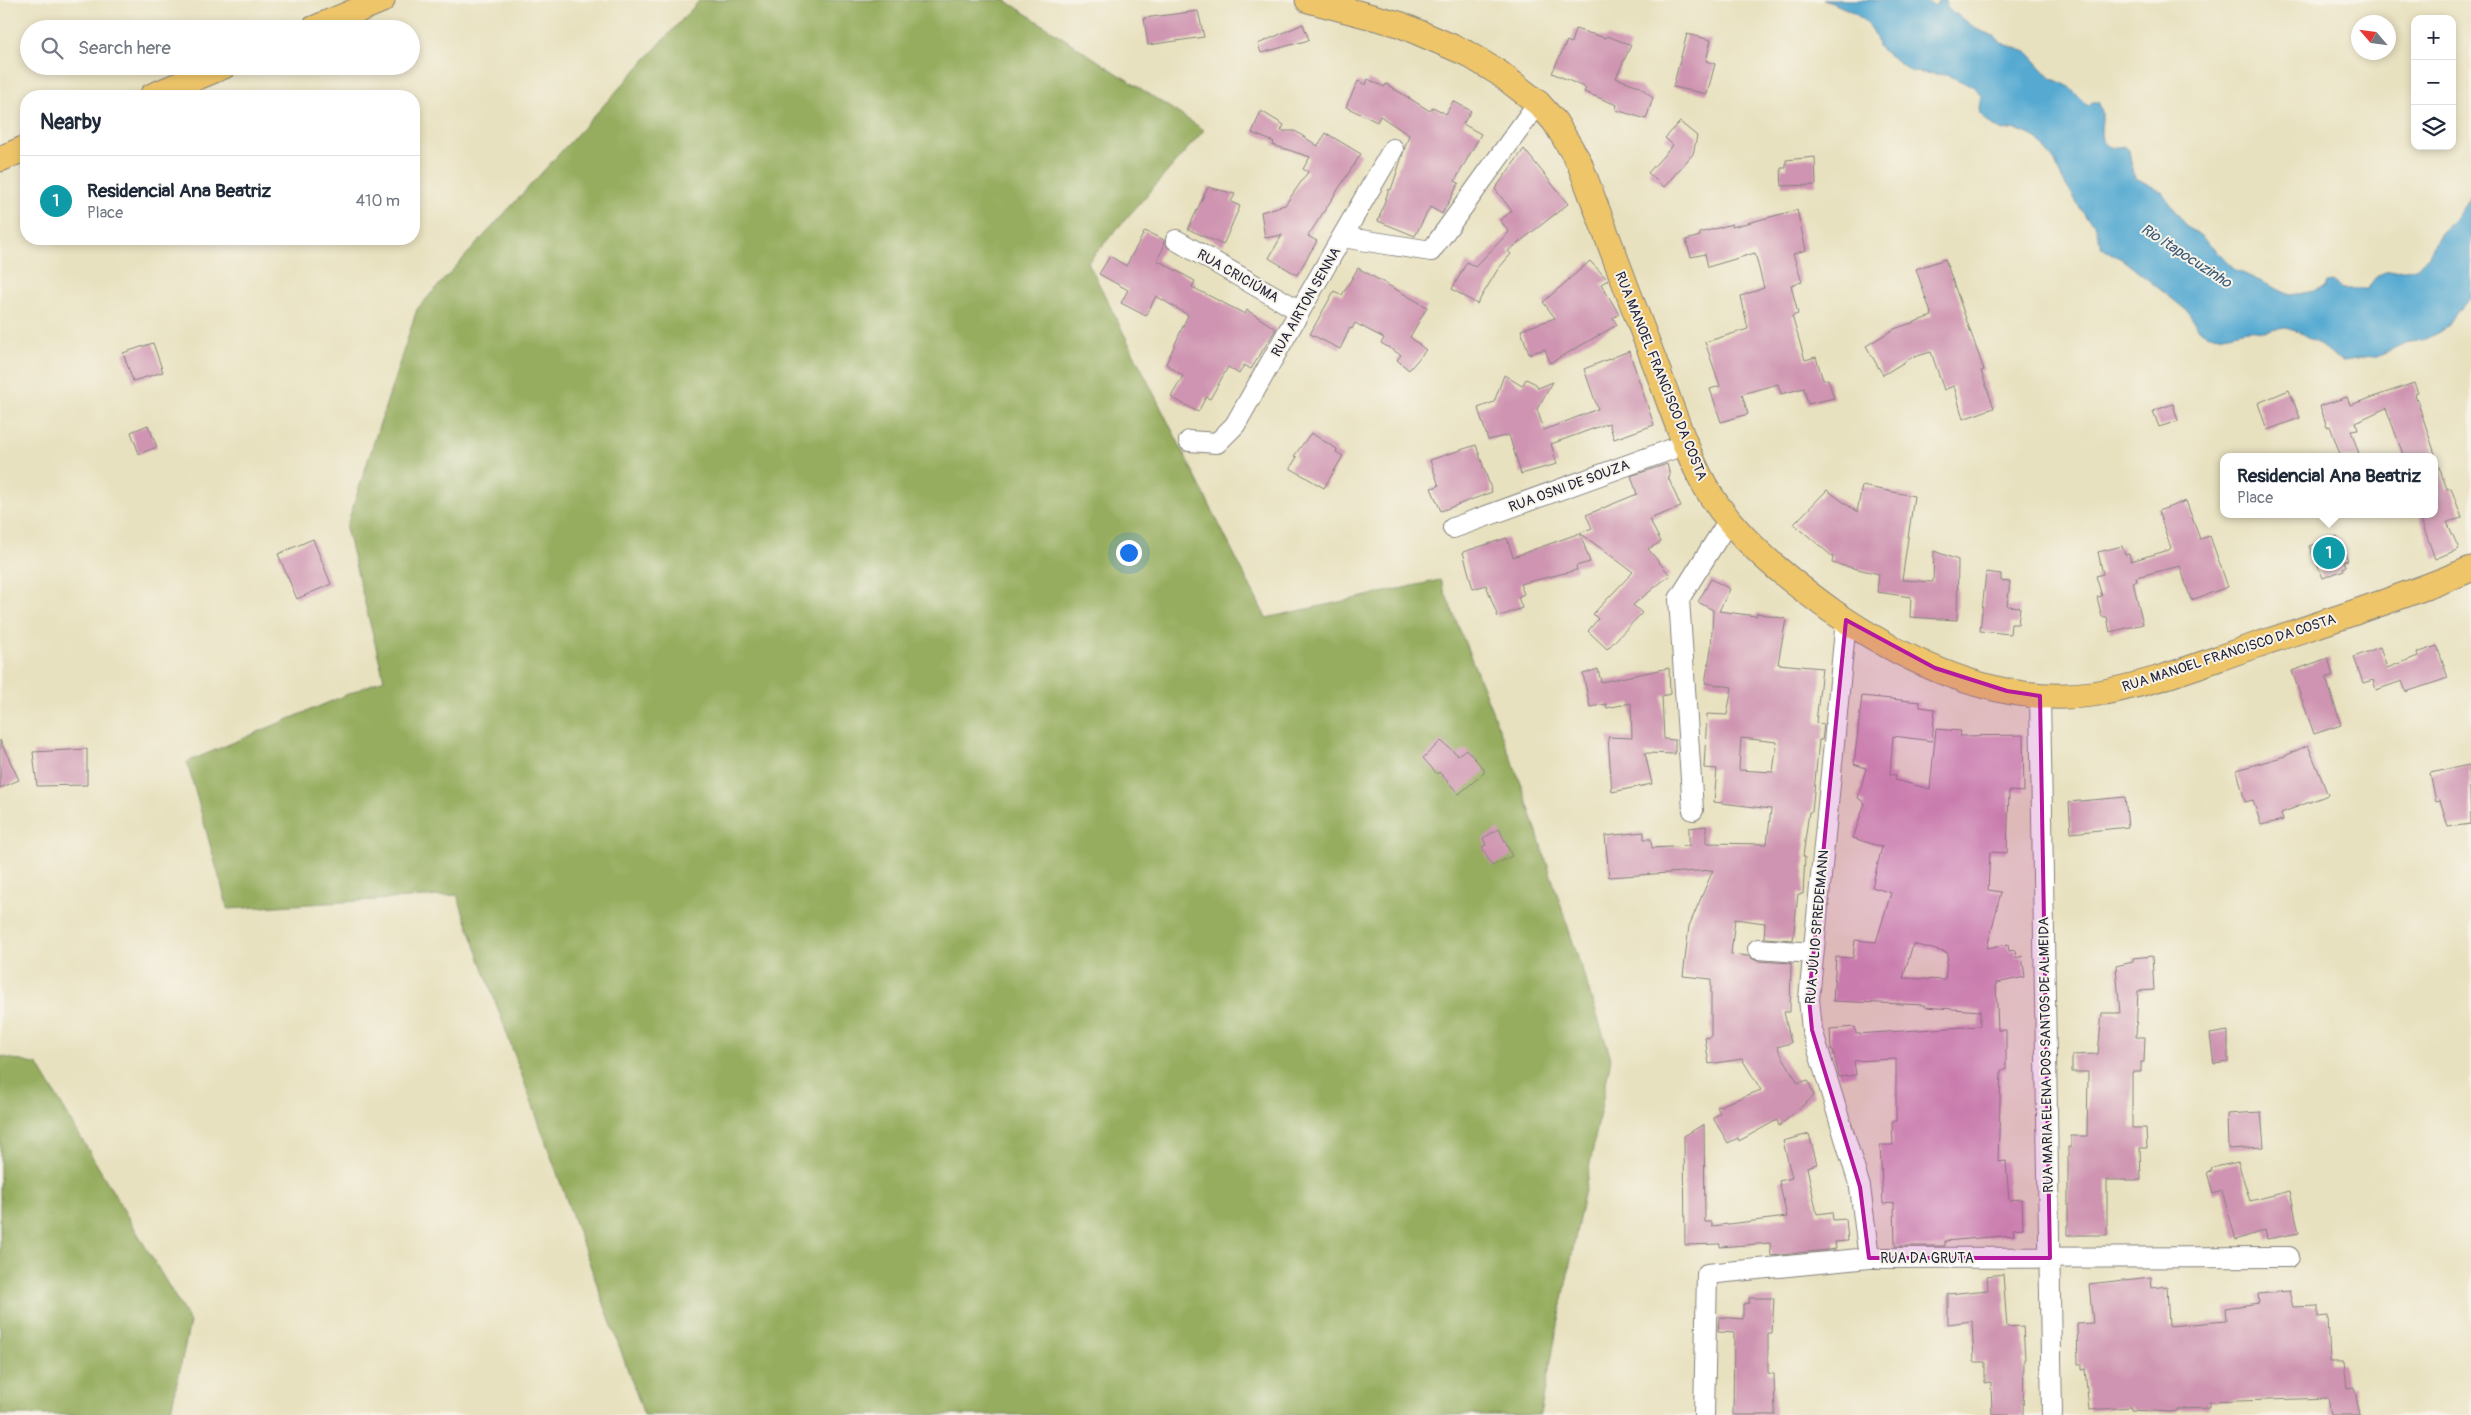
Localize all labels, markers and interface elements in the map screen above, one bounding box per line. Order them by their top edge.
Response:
north arrow [2351,15,2396,60]
map controls [2411,15,2456,150]
button: + [2411,15,2456,60]
search box [20,20,420,75]
icon: search [38,34,66,62]
text: Search here [78,36,171,60]
button: − [2411,60,2456,105]
button: layers [2411,105,2456,150]
text: Nearby [40,109,101,136]
text: Residencial Ana Beatriz [87,179,271,203]
text: 1 [53,191,59,211]
text: 410 m [356,191,400,211]
text: Place [87,203,123,223]
water label: Rio Itapocuzinho [2137,220,2236,293]
street label: RUA AIRTON SENNA [1268,244,1344,360]
street label: RUA CRICIÚMA [1194,246,1282,306]
street label: RUA MANOEL FRANCISCO DA COSTA [1611,269,1711,483]
popup [2220,453,2438,518]
street label: RUA OSNI DE SOUZA [1506,456,1632,516]
text: Residencial Ana Beatriz [2237,464,2421,488]
text: Place [2237,488,2273,508]
pin: 1 [2313,534,2345,572]
your location [1116,540,1142,566]
street label: RUA MANOEL FRANCISCO DA COSTA [2120,610,2338,696]
street label: RUA JÚLIO SPREDEMANN [1802,849,1832,1005]
street label: RUA MARIA ELENA DOS SANTOS DE ALMEIDA [2035,917,2057,1193]
street label: RUA DA GRUTA [1880,1250,1974,1267]

